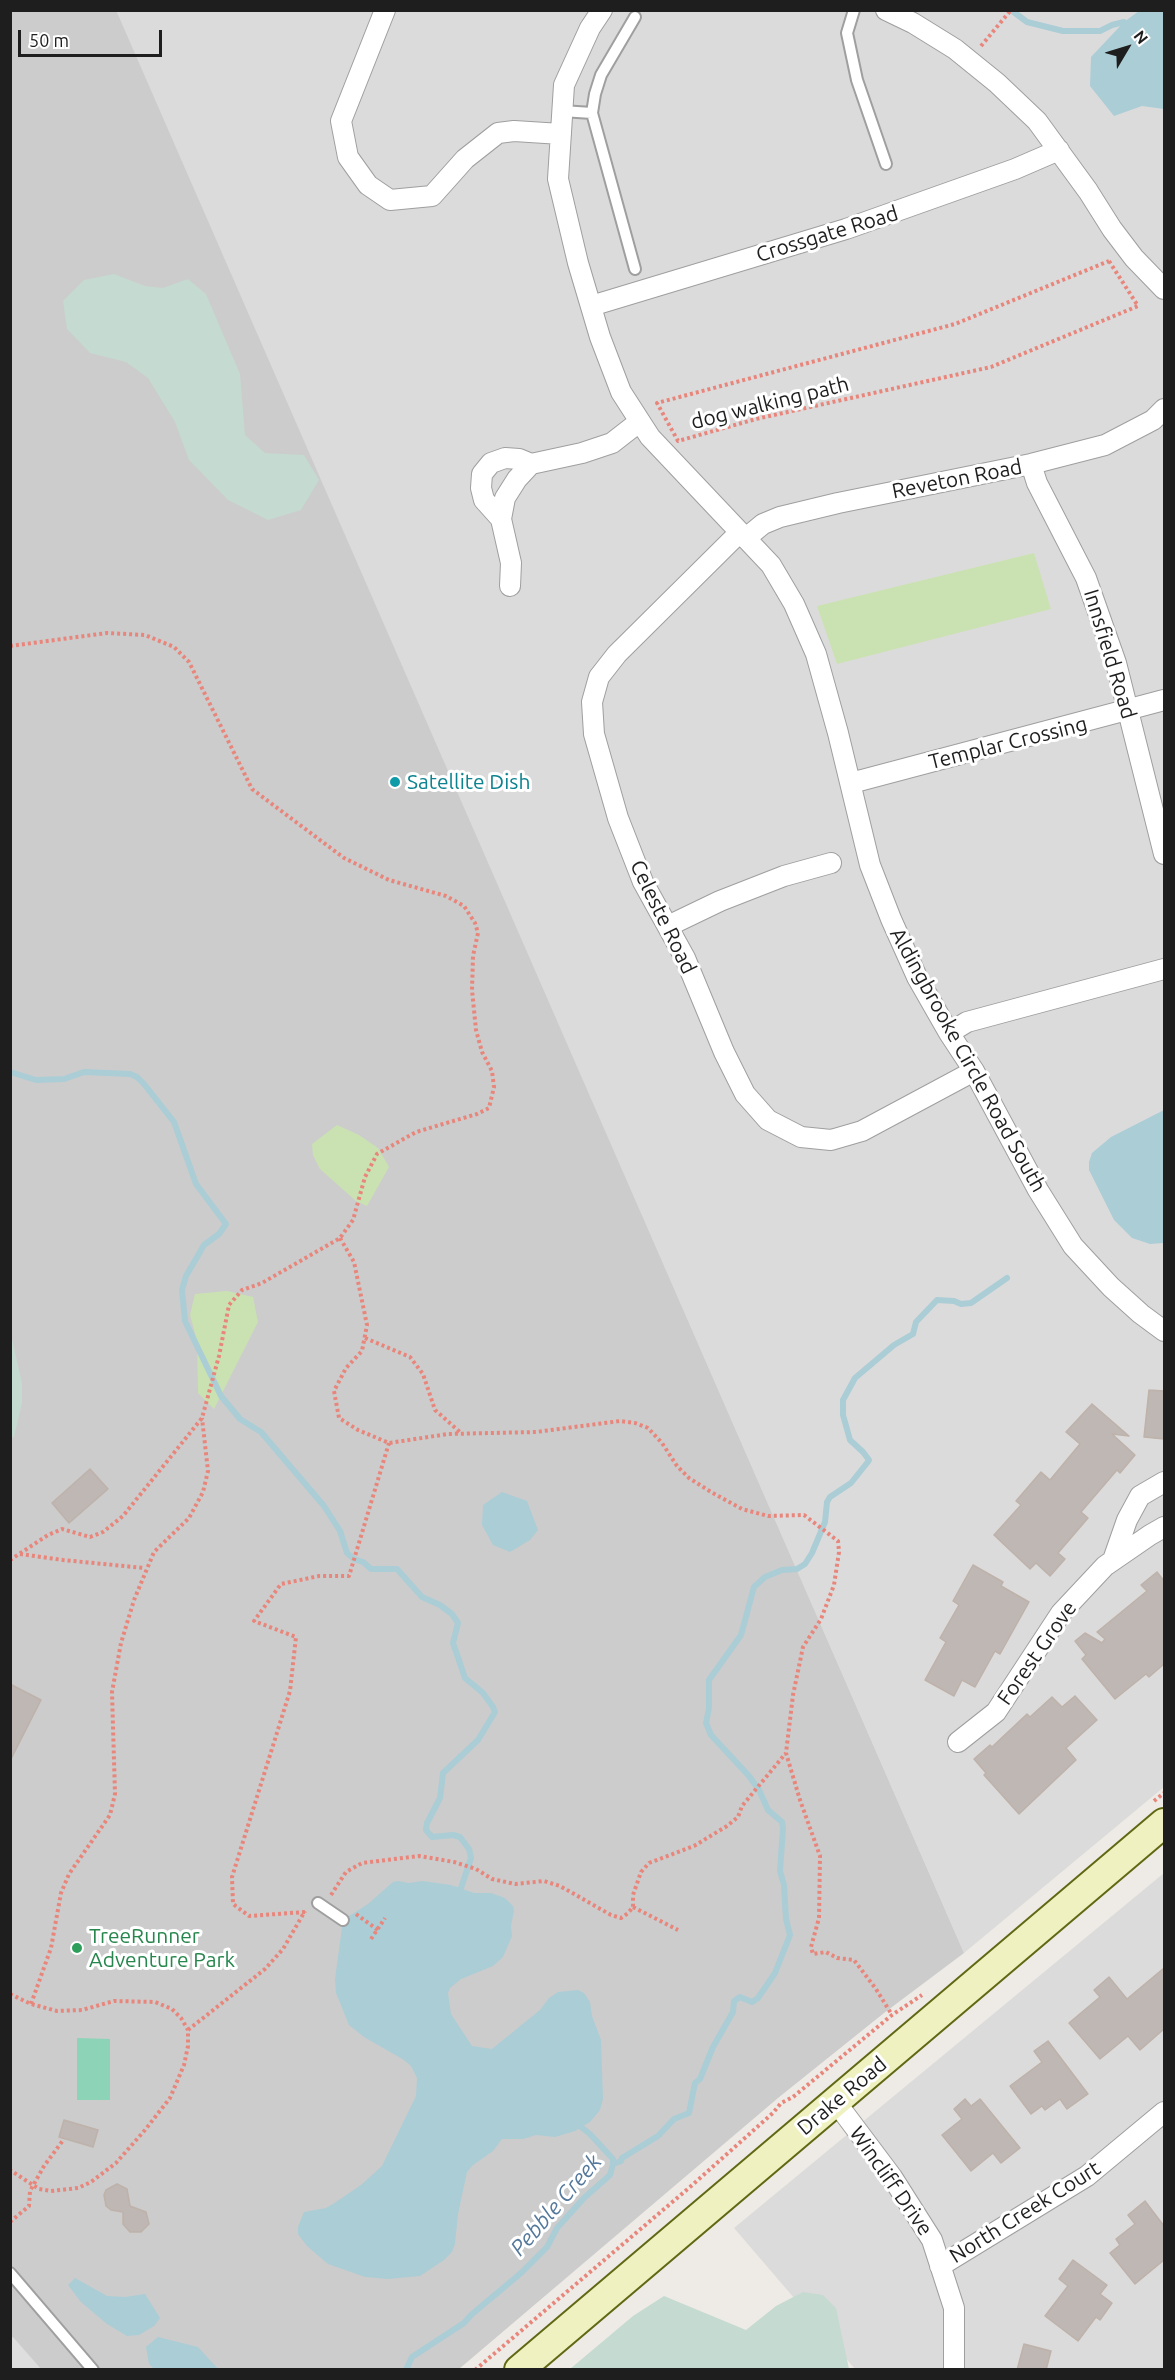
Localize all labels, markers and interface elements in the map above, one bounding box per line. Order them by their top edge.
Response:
scale bar [21,18,165,56]
north arrow [1097,18,1157,78]
text: N [1130,27,1152,47]
text: 50 m [29,30,69,50]
street label: Crossgate Road [753,200,901,268]
street label: dog walking path [688,371,852,435]
street label: Reveton Road [890,454,1024,504]
street label: Innsfield Road [1078,586,1142,722]
street label: Templar Crossing [926,711,1090,775]
place label: Satellite Dish [407,769,530,795]
marker: Satellite Dish [388,775,402,789]
street label: Celeste Road [625,856,701,978]
street label: Aldingbrooke Circle Road South [885,923,1051,1197]
street label: Forest Grove [992,1596,1082,1710]
place label: TreeRunner Adventure Park [89,1923,235,1973]
marker: TreeRunner Adventure Park [70,1941,84,1955]
street label: Drake Road [792,2051,892,2141]
street label: Wincliff Drive [844,2121,938,2241]
water label: Pebble Creek [505,2149,607,2261]
street label: North Creek Court [945,2155,1105,2269]

